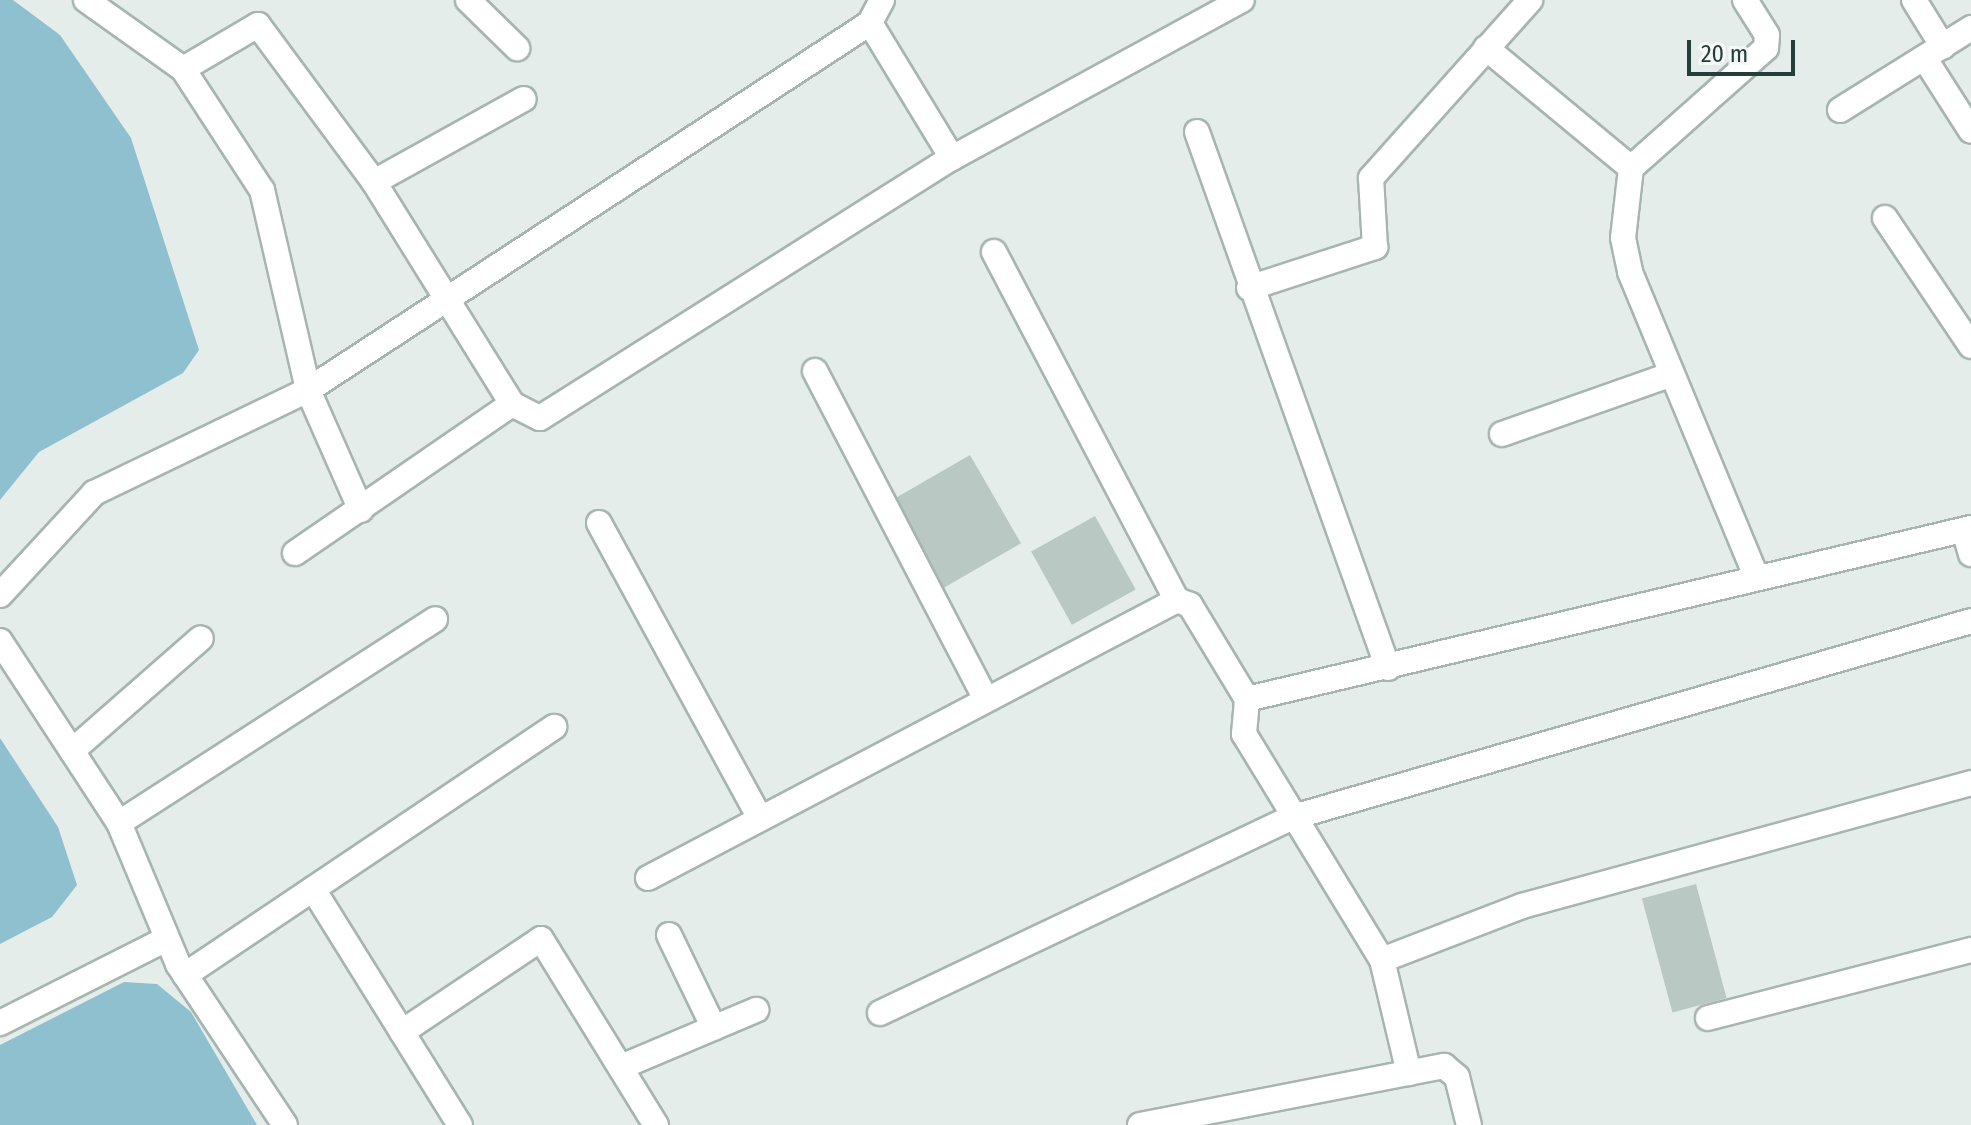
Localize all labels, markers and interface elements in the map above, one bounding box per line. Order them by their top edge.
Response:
scale bar [1691,24,1799,74]
text: 20 m [1701,40,1748,68]

